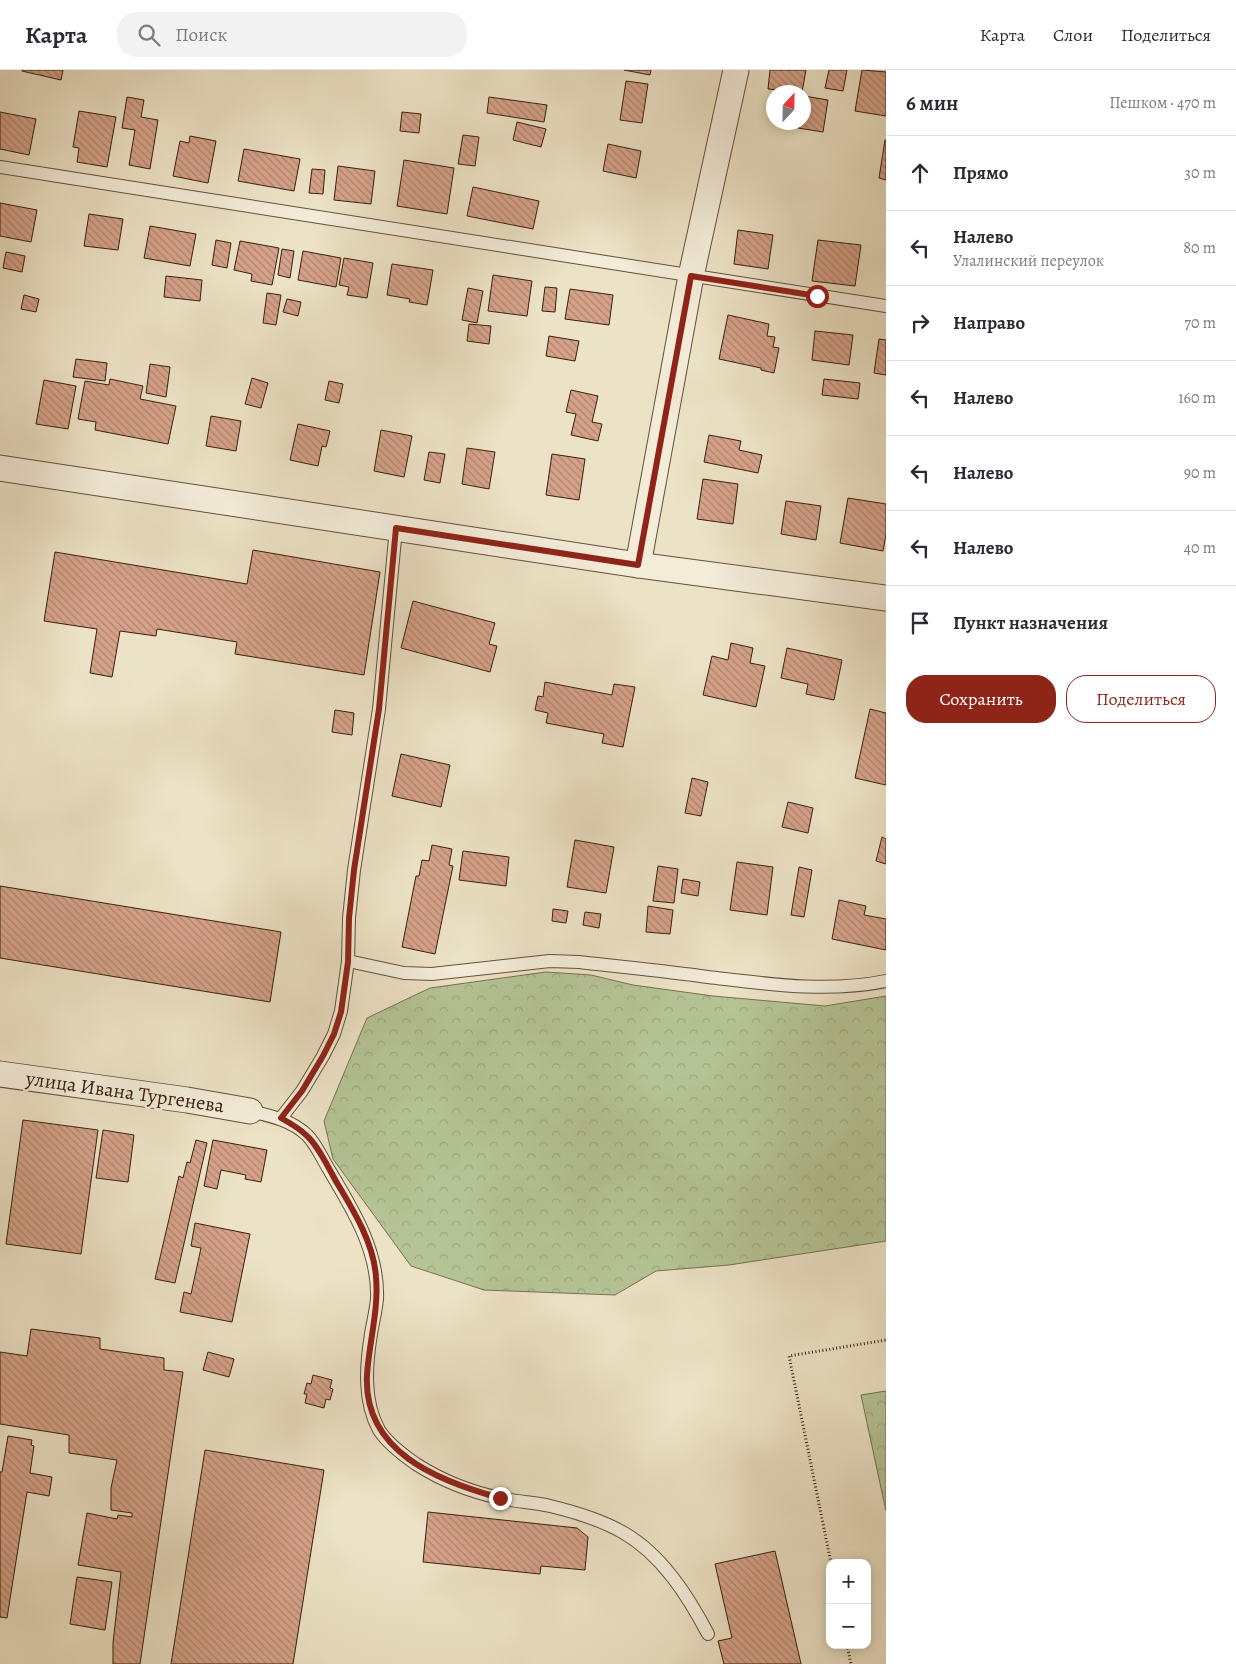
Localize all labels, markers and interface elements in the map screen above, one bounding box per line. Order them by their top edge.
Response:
search box [117,12,467,57]
text: Карта [25,19,87,51]
icon: search [135,21,163,49]
text: Поиск [175,22,227,48]
text: Карта [980,23,1025,47]
text: Слои [1053,23,1093,47]
text: Поделиться [1121,23,1211,47]
north arrow [766,85,811,130]
text: 6 мин [906,89,958,117]
text: Пешком · 470 m [1109,92,1216,114]
icon: ahead [906,159,934,187]
text: Прямо [953,160,1008,186]
text: 30 m [1184,162,1216,184]
text: Налево [953,224,1013,250]
icon: left [906,234,934,262]
text: 80 m [1183,237,1216,259]
text: Улалинский переулок [953,250,1104,272]
route start [806,285,829,308]
icon: right [906,309,934,337]
text: Направо [953,310,1025,336]
text: 70 m [1184,312,1216,334]
icon: left [906,384,934,412]
text: Налево [953,385,1013,411]
text: 160 m [1178,387,1216,409]
icon: left [906,459,934,487]
text: Налево [953,460,1013,486]
text: 90 m [1184,462,1216,484]
icon: left [906,534,934,562]
text: Налево [953,535,1013,561]
text: 40 m [1184,537,1216,559]
icon: arrive [906,609,934,637]
text: Пункт назначения [953,610,1108,636]
button: Сохранить [906,675,1056,723]
button: Поделиться [1066,675,1216,723]
street label: улица Ивана Тургенева [23,1065,227,1119]
route end [489,1487,512,1510]
map controls [826,1559,871,1649]
button: + [826,1559,871,1604]
button: − [826,1604,871,1649]

